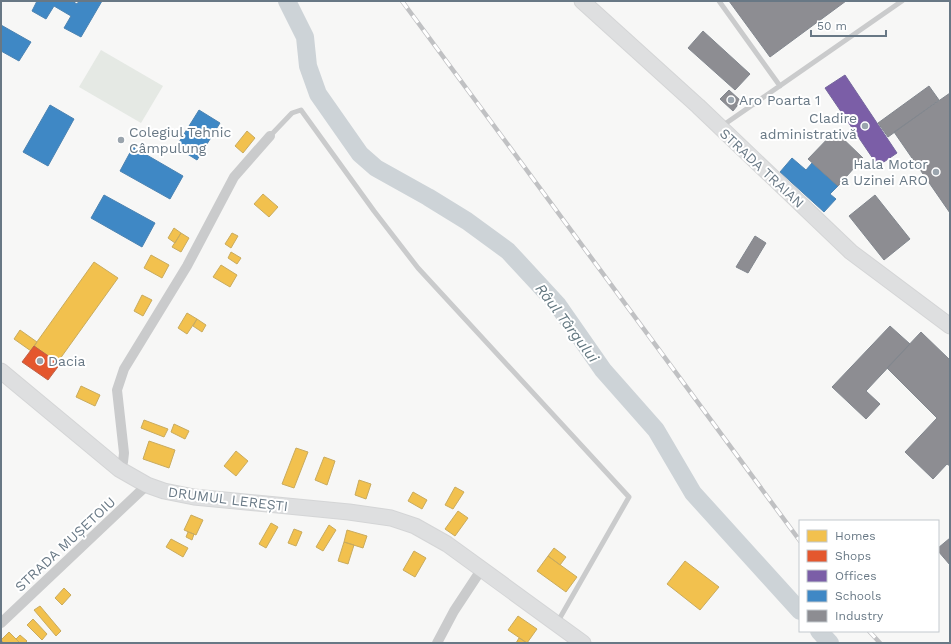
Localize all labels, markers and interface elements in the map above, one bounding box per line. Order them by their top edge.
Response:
scale bar [811,12,886,38]
text: 50 m [817,19,847,33]
place label: Aro Poarta 1 [739,92,820,108]
marker: Aro Poarta 1 [726,95,736,105]
place label: Cladire administrativă [760,110,857,142]
marker: Cladire administrativă [860,121,870,131]
place label: Colegiul Tehnic Câmpulung [129,124,231,156]
street label: STRADA TRAIAN [717,125,807,211]
marker: Colegiul Tehnic Câmpulung [116,135,126,145]
place label: Hala Motor a Uzinei ARO [841,156,928,188]
marker: Hala Motor a Uzinei ARO [931,167,941,177]
water label: Râul Târgului [532,280,603,367]
place label: Dacia [48,353,86,369]
marker: Dacia [35,356,45,366]
street label: DRUMUL LEREȘTI [167,484,289,515]
street label: STRADA MUȘETOIU [12,493,119,595]
legend [799,520,939,632]
text: Homes [835,529,876,543]
text: Shops [835,549,871,563]
text: Offices [835,569,877,583]
text: Schools [835,589,881,603]
text: Industry [835,609,884,623]

